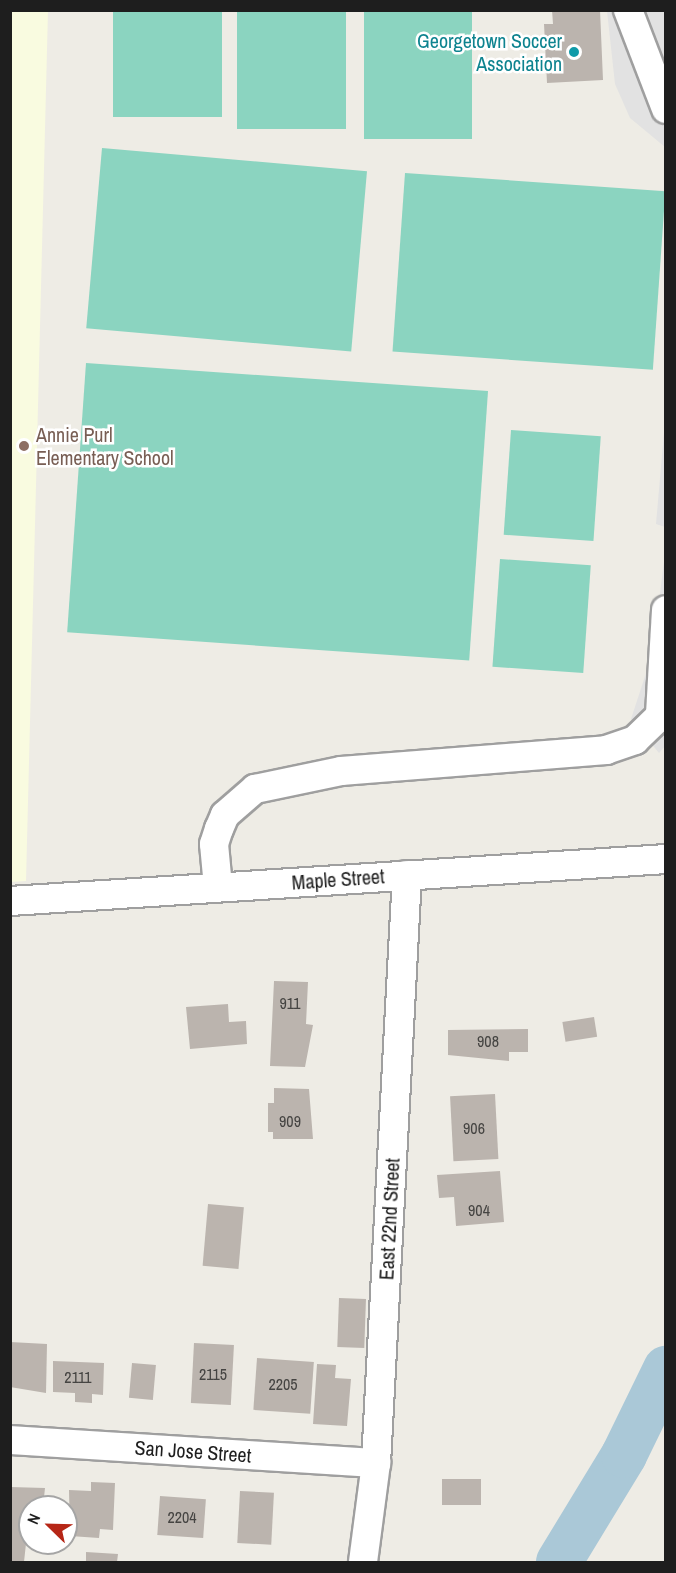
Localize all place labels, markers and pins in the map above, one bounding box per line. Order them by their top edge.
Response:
place label: Georgetown Soccer Association [417,28,562,75]
marker: Georgetown Soccer Association [567,45,581,59]
place label: Annie Purl Elementary School [36,422,174,469]
marker: Annie Purl Elementary School [17,439,31,453]

